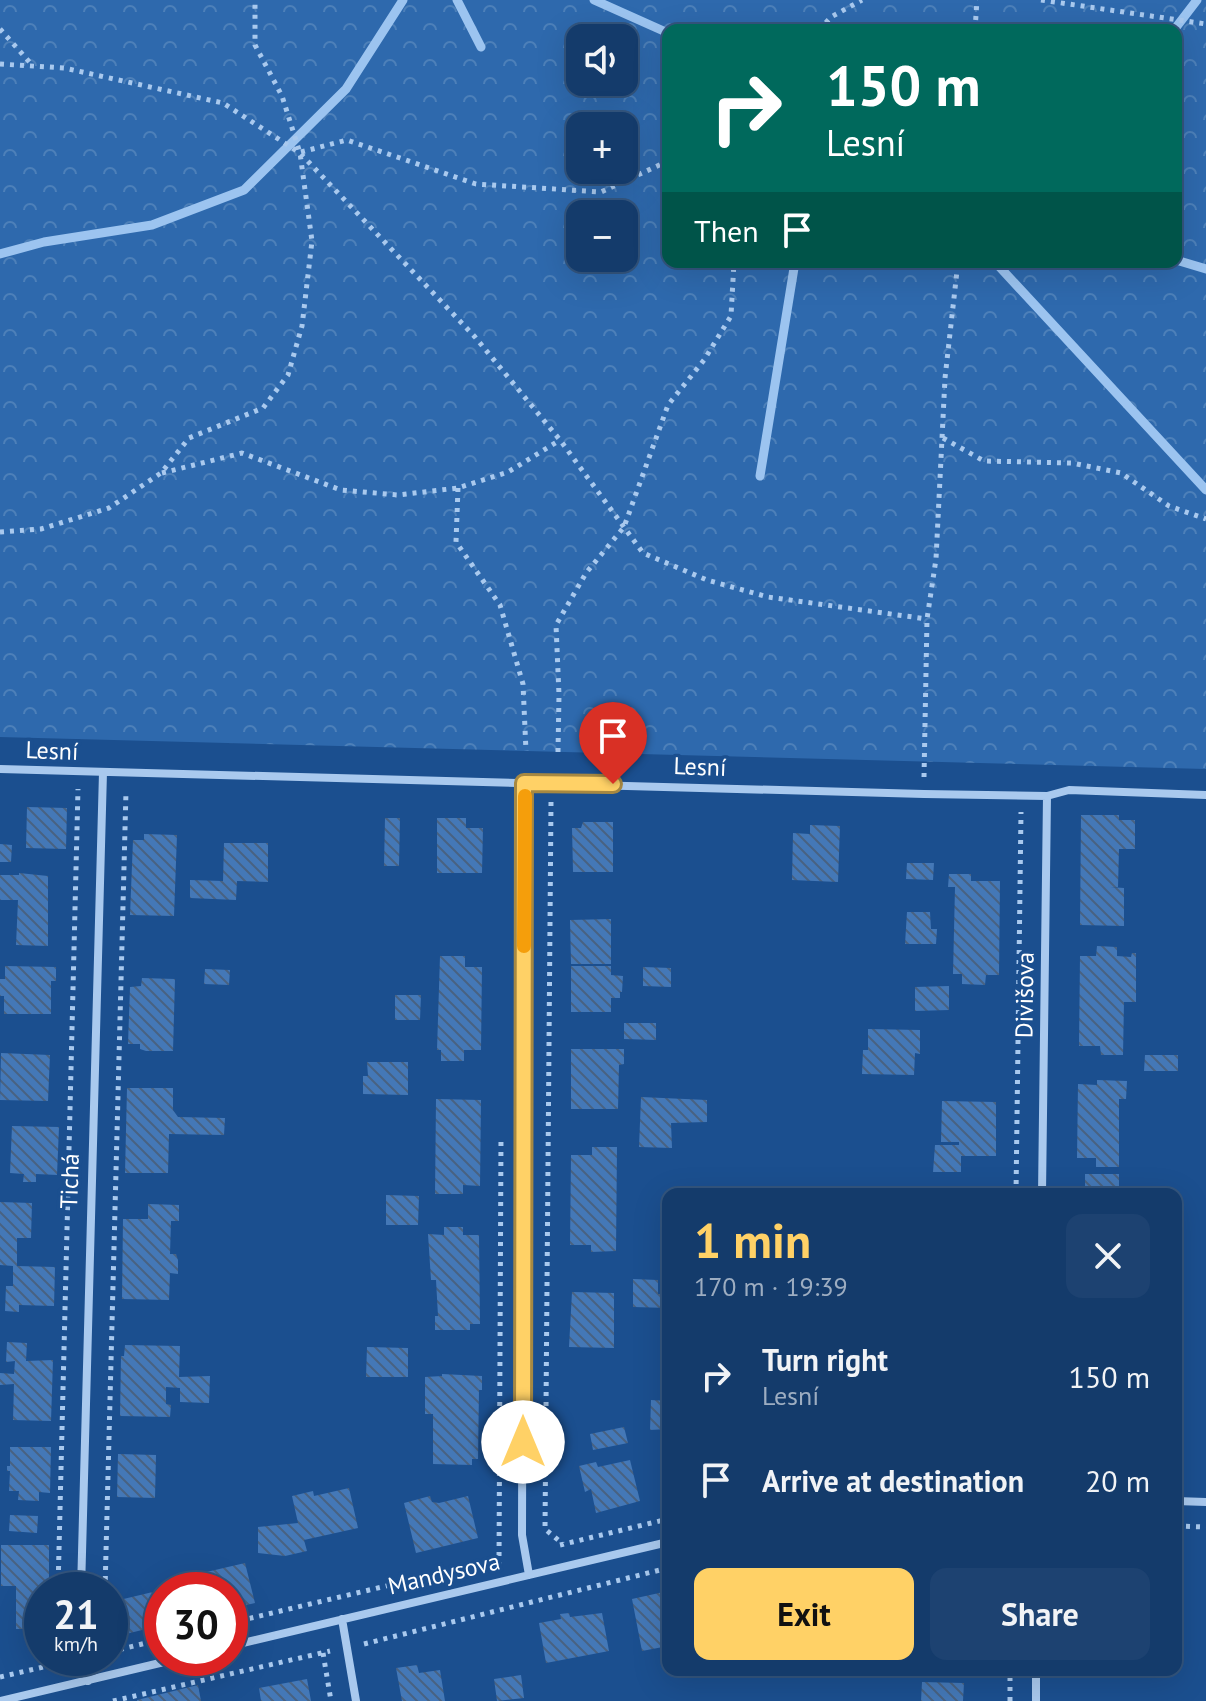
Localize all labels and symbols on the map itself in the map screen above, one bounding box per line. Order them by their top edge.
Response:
pin [579,702,647,784]
street label: Lesní [25,734,79,767]
street label: Lesní [673,750,727,783]
street label: Divišova [1008,952,1041,1038]
street label: Tichá [53,1153,86,1209]
position arrow [481,1400,565,1484]
street label: Mandysova [385,1546,503,1601]
speed limit sign: 30 [144,1572,248,1676]

